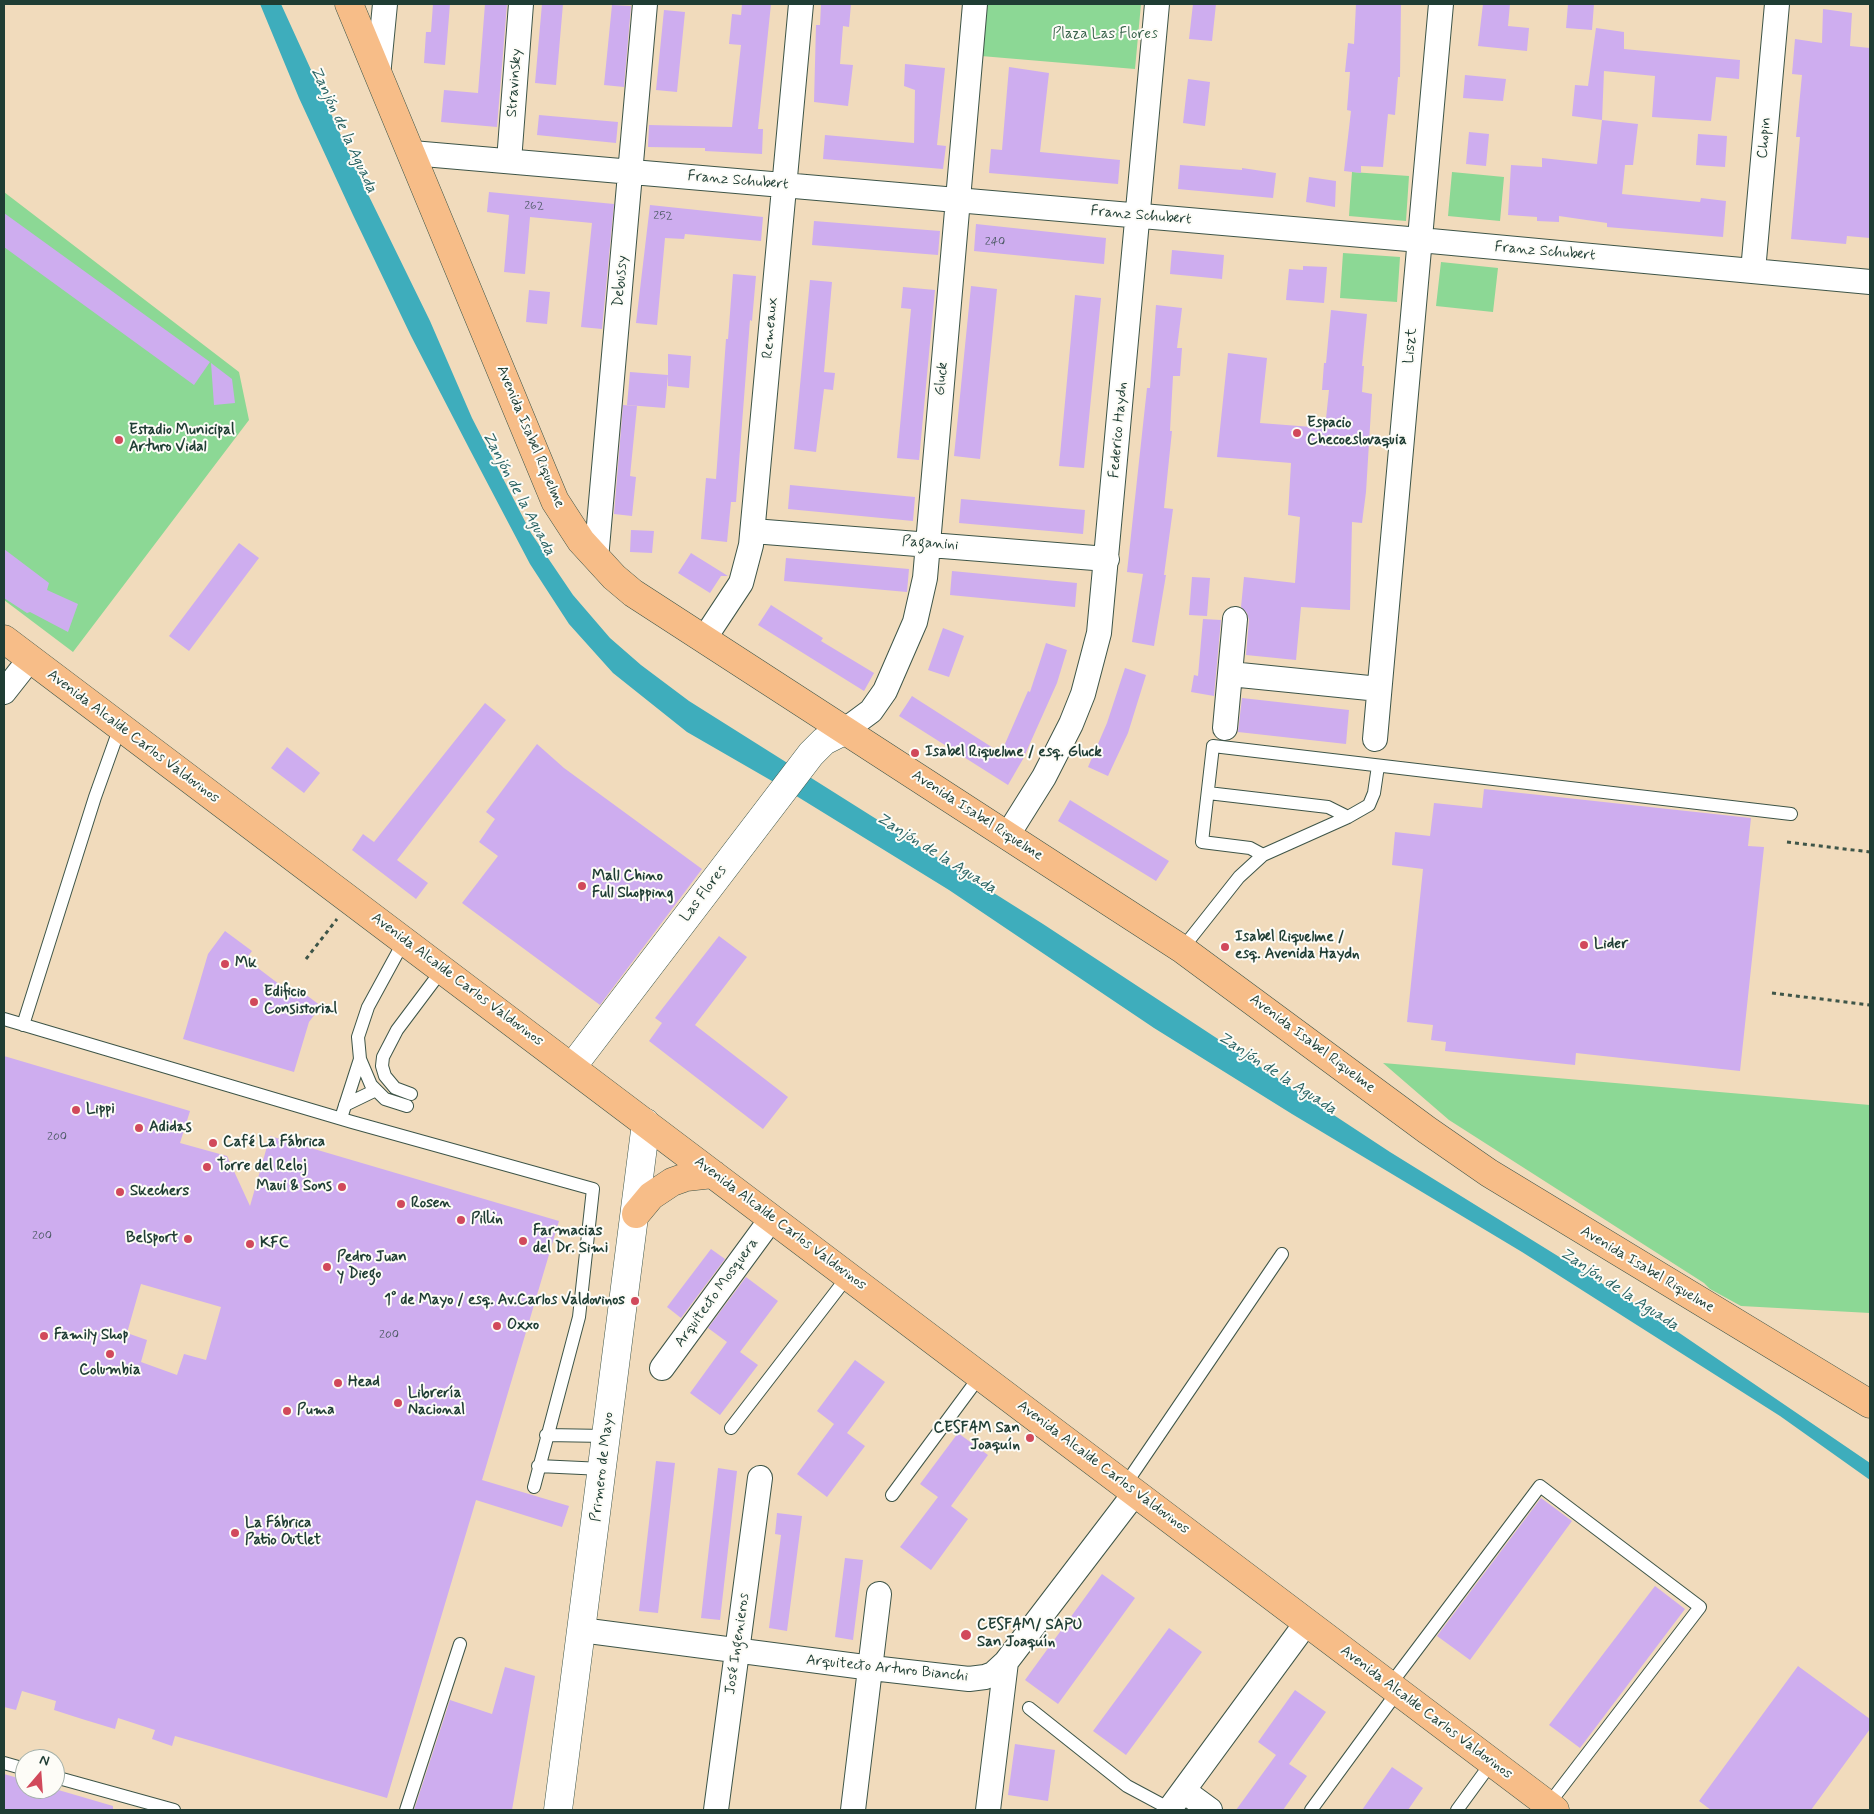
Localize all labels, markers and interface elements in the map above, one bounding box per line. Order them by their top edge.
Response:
park label: Plaza Las Flores [1052,26,1158,44]
street label: Stravinsky [504,48,526,118]
water label: Zanjón de la Aguada [305,63,381,197]
street label: Chopin [1754,116,1776,160]
street label: Franz Schubert [687,168,789,194]
house number: 262 [524,199,544,213]
street label: Franz Schubert [1090,203,1192,229]
house number: 252 [653,209,673,223]
house number: 240 [985,235,1005,249]
street label: Franz Schubert [1494,239,1596,265]
street label: Debussy [610,255,632,307]
street label: Remeaux [759,297,783,359]
street label: Liszt [1400,327,1422,365]
street label: Gluck [932,361,952,397]
street label: Avenida Isabel Riquelme [492,363,568,511]
street label: Federico Haydn [1106,381,1132,479]
place label: Espacio Checoeslovaquia [1307,415,1407,450]
place label: Estadio Municipal Arturo Vidal [129,422,235,457]
marker: Espacio Checoeslovaquia [1291,427,1303,439]
water label: Zanjón de la Aguada [477,429,559,559]
marker: Estadio Municipal Arturo Vidal [113,434,125,446]
street label: Paganini [901,533,959,555]
street label: Avenida Alcalde Carlos Valdovinos [43,666,223,808]
place label: Isabel Riquelme / esq. Gluck [925,744,1102,762]
marker: Isabel Riquelme / esq. Gluck [909,747,921,759]
street label: Avenida Isabel Riquelme [908,767,1046,865]
water label: Zanjón de la Aguada [872,809,1000,899]
street label: Las Flores [677,862,731,926]
place label: Mall Chino Full Shopping [592,868,673,903]
marker: Mall Chino Full Shopping [576,880,588,892]
street label: Avenida Alcalde Carlos Valdovinos [367,909,547,1051]
place label: Isabel Riquelme / esq. Avenida Haydn [1235,929,1360,964]
place label: Lider [1594,936,1628,954]
marker: Lider [1578,939,1590,951]
marker: Isabel Riquelme / esq. Avenida Haydn [1219,941,1231,953]
place label: Mk [235,955,257,973]
marker: Mk [219,958,231,970]
place label: Edificio Consistorial [264,984,337,1019]
street label: Avenida Isabel Riquelme [1245,991,1379,1097]
marker: Edificio Consistorial [248,996,260,1008]
water label: Zanjón de la Aguada [1214,1028,1340,1120]
place label: Lippi [86,1101,115,1119]
marker: Lippi [70,1104,82,1116]
place label: Adidas [149,1119,192,1137]
marker: Adidas [133,1122,145,1134]
house number: 200 [47,1130,67,1144]
place label: Café La Fábrica [223,1134,325,1152]
marker: Café La Fábrica [207,1137,219,1149]
street label: Avenida Alcalde Carlos Valdovinos [690,1153,870,1295]
place label: Torre del Reloj [217,1158,307,1176]
marker: Torre del Reloj [201,1161,213,1173]
place label: Maui & Sons [256,1178,332,1196]
marker: Maui & Sons [336,1181,348,1193]
place label: Skechers [130,1183,189,1201]
marker: Skechers [114,1186,126,1198]
place label: Rosen [411,1195,451,1213]
marker: Rosen [395,1198,407,1210]
place label: Pillin [471,1211,503,1229]
marker: Pillin [455,1214,467,1226]
place label: Farmacias del Dr. Simi [533,1223,608,1258]
street label: Avenida Isabel Riquelme [1577,1223,1717,1317]
house number: 200 [32,1229,52,1243]
place label: Belsport [126,1230,178,1248]
marker: Belsport [182,1233,194,1245]
place label: KFC [260,1235,288,1253]
marker: Farmacias del Dr. Simi [517,1235,529,1247]
street label: Arquitecto Mosquera [671,1235,763,1351]
marker: KFC [244,1238,256,1250]
water label: Zanjón de la Aguada [1556,1244,1682,1336]
place label: Pedro Juan y Diego [337,1249,407,1284]
marker: Pedro Juan y Diego [321,1261,333,1273]
place label: 1° de Mayo / esq. Av.Carlos Valdovinos [384,1292,625,1310]
marker: 1° de Mayo / esq. Av.Carlos Valdovinos [629,1295,641,1307]
place label: Oxxo [507,1317,539,1335]
marker: Oxxo [491,1320,503,1332]
place label: Family Shop [54,1327,129,1345]
house number: 200 [379,1328,399,1342]
marker: Family Shop [38,1330,50,1342]
marker: Columbia [104,1348,116,1360]
place label: Columbia [79,1362,141,1380]
place label: Head [348,1374,380,1392]
marker: Head [332,1377,344,1389]
place label: Librería Nacional [408,1385,465,1420]
marker: Librería Nacional [392,1397,404,1409]
street label: Avenida Alcalde Carlos Valdovinos [1013,1397,1193,1539]
place label: Puma [297,1402,335,1420]
marker: Puma [281,1405,293,1417]
street label: Primero de Mayo [587,1411,619,1523]
place label: CESFAM San Joaquín [934,1420,1020,1455]
marker: CESFAM San Joaquín [1024,1432,1036,1444]
place label: La Fábrica Patio Outlet [245,1515,321,1550]
marker: La Fábrica Patio Outlet [229,1527,241,1539]
street label: José Ingenieros [722,1592,754,1696]
place label: CESFAM/ SAPU San Joaquín [977,1617,1082,1652]
marker: CESFAM/ SAPU San Joaquín [959,1628,973,1642]
street label: Avenida Alcalde Carlos Valdovinos [1336,1642,1516,1784]
street label: Arquitecto Arturo Bianchi [805,1652,969,1686]
north arrow [15,1749,65,1799]
text: N [37,1751,52,1771]

